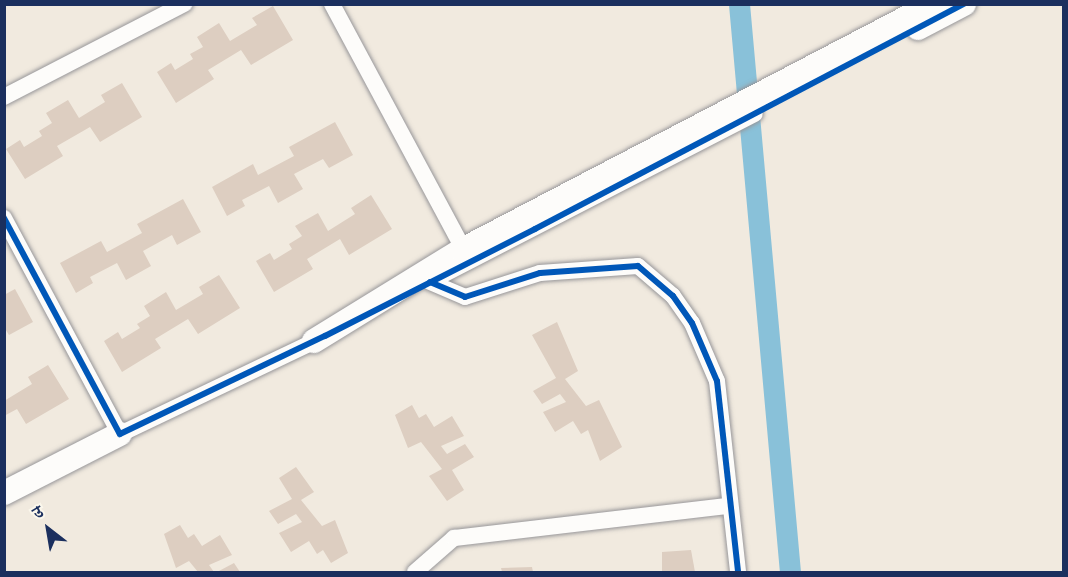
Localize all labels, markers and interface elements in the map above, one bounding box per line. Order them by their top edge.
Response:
north arrow [18,499,78,559]
text: उ [29,501,48,525]

